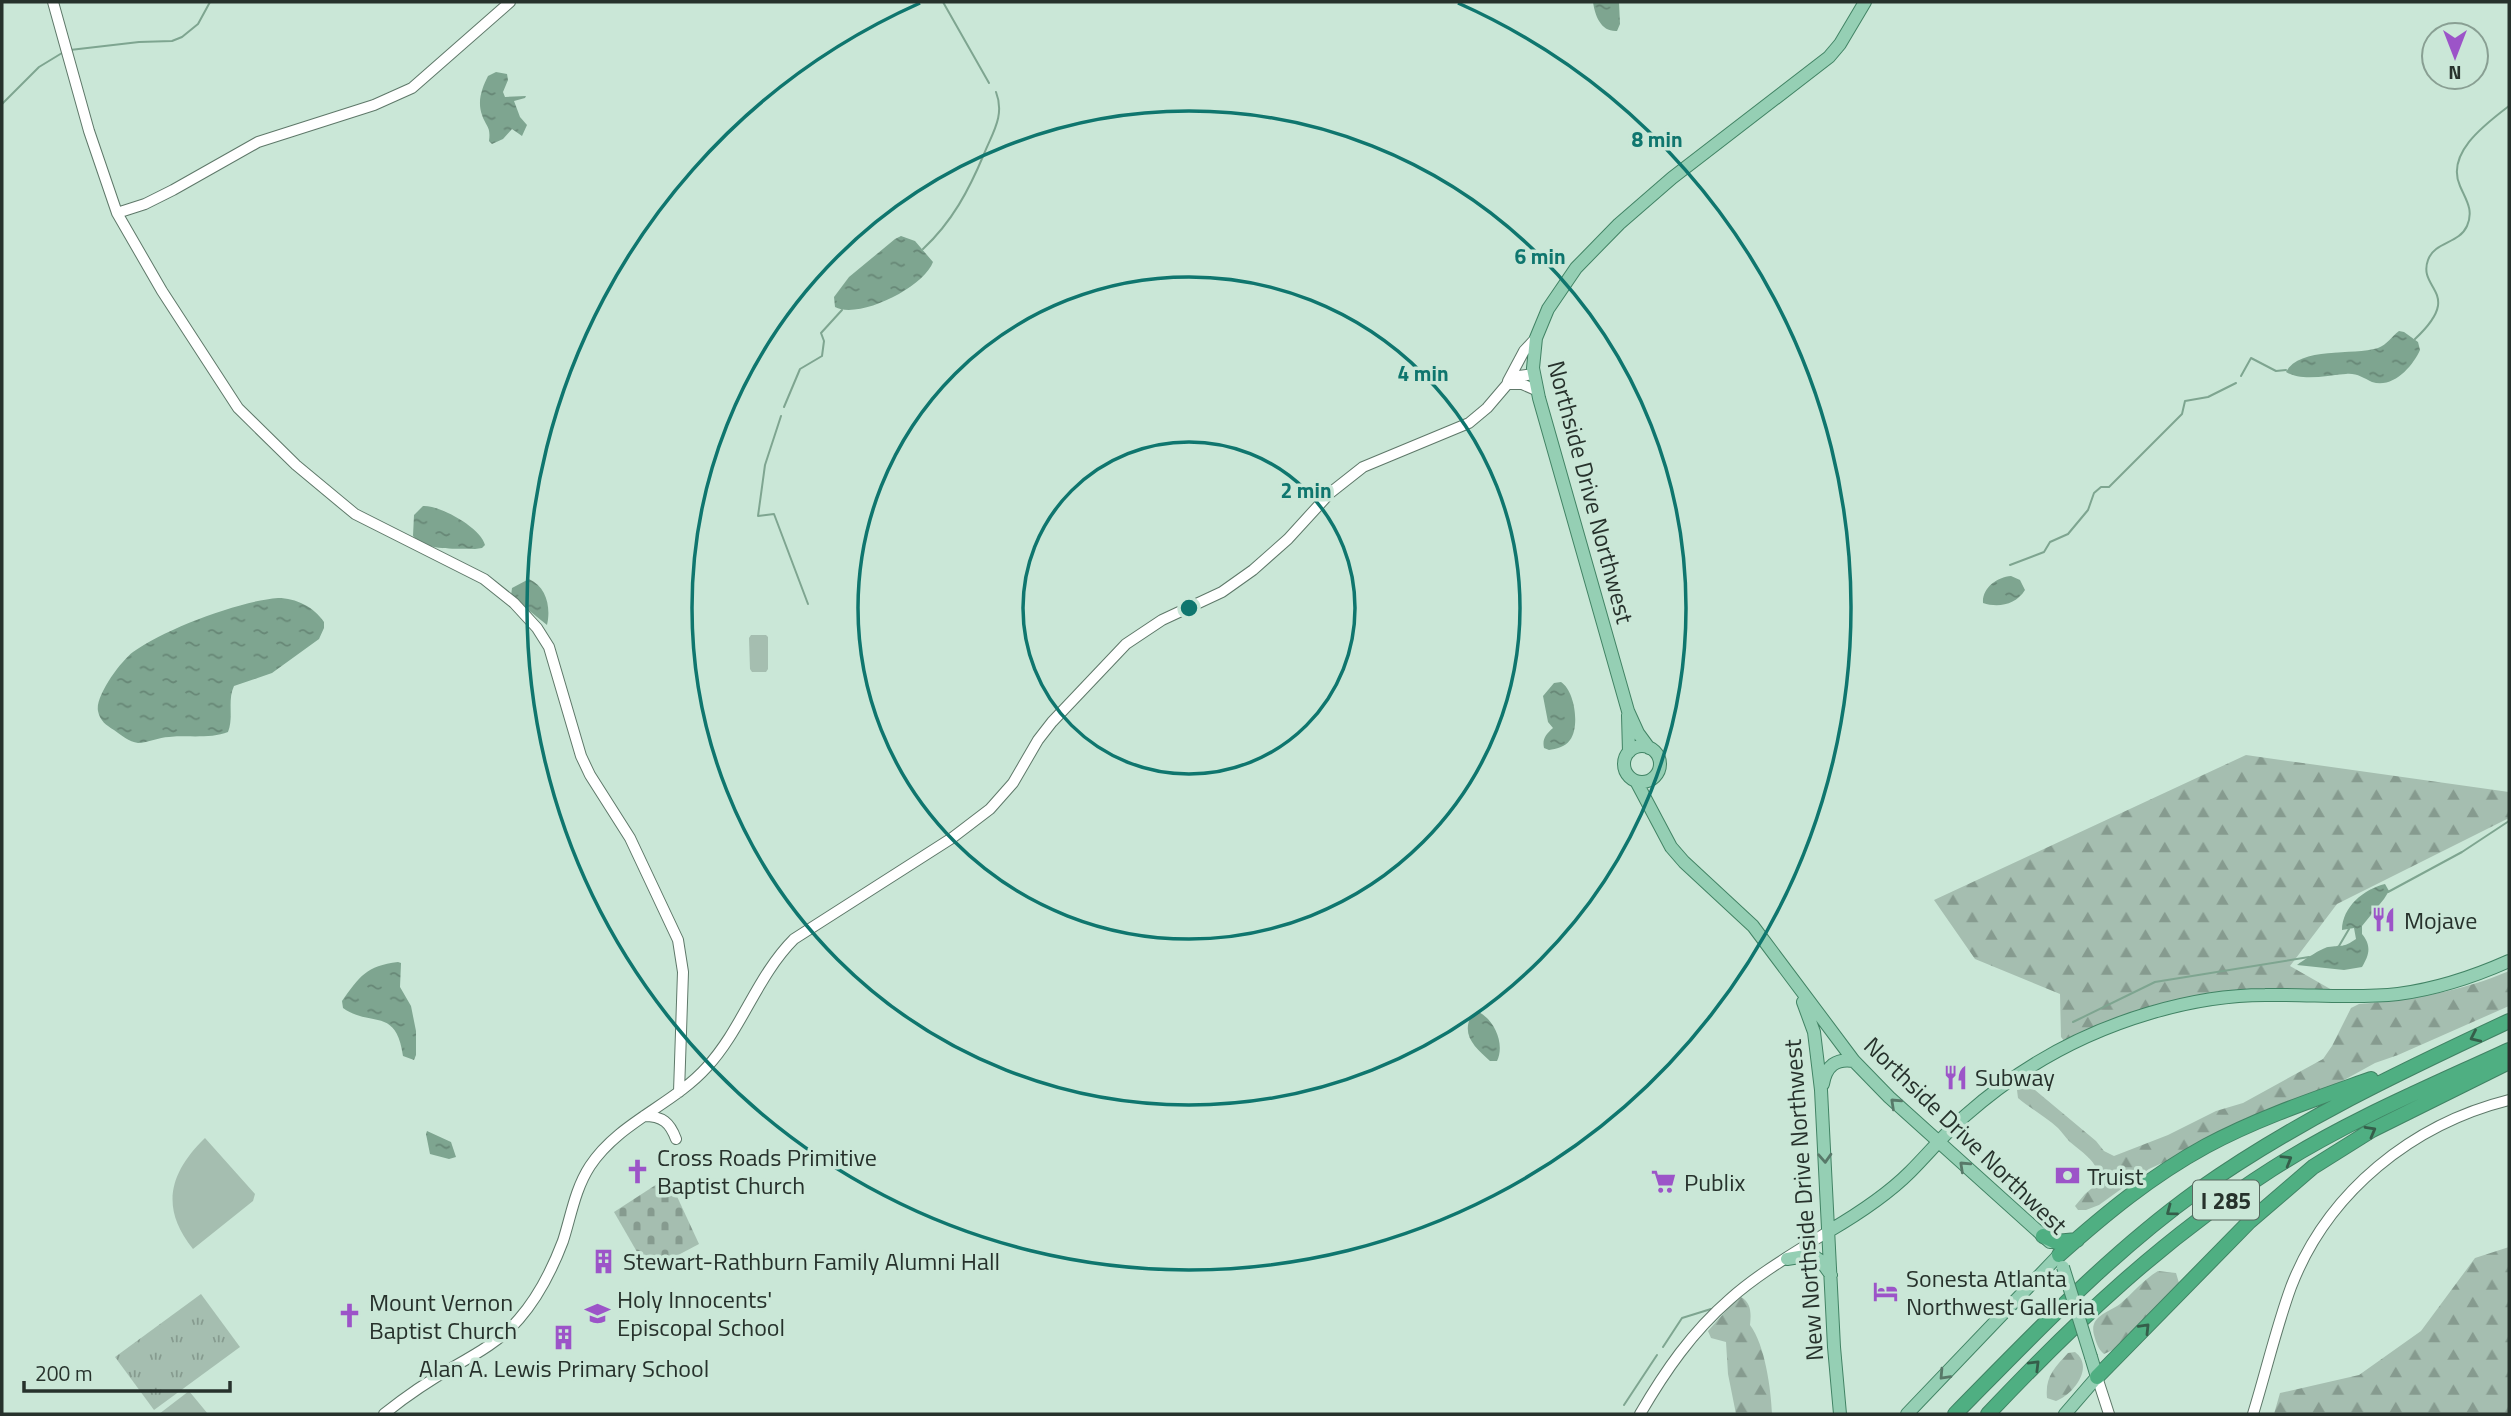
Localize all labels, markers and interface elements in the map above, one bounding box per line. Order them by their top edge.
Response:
north arrow [2420,21,2490,91]
text: N [2448,59,2462,88]
text: 8 min [1631,123,1683,155]
text: 6 min [1514,240,1566,272]
text: 4 min [1397,357,1449,389]
street label: Northside Drive Northwest [1539,357,1644,628]
text: 2 min [1280,474,1332,506]
centre of rings [1177,596,1201,620]
place label: Mojave [2404,902,2477,938]
restaurant icon: Mojave [2370,906,2398,934]
street label: Northside Drive Northwest [1856,1028,2076,1242]
one-way arrow [2470,1029,2482,1043]
street label: New Northside Drive Northwest [1774,1037,1832,1362]
place label: Subway [1975,1059,2055,1095]
restaurant icon: Subway [1941,1063,1969,1091]
one-way arrow [1890,1098,1903,1111]
one-way arrow [2363,1126,2376,1140]
place label: Cross Roads Primitive Baptist Church [657,1139,877,1203]
one-way arrow [1818,1153,1833,1164]
one-way arrow [2279,1155,2292,1168]
church icon: Cross Roads Primitive Baptist Church [623,1157,651,1185]
place label: Truist [2087,1158,2144,1194]
one-way arrow [1959,1162,1972,1175]
bank icon: Truist [2053,1162,2081,1190]
place label: Publix [1684,1164,1745,1200]
supermarket icon: Publix [1650,1168,1678,1196]
road number: I 285 [2193,1180,2259,1219]
one-way arrow [2166,1203,2179,1216]
place label: Stewart-Rathburn Family Alumni Hall [623,1243,1000,1279]
building icon: Stewart-Rathburn Family Alumni Hall [589,1247,617,1275]
place label: Sonesta Atlanta Northwest Galleria [1906,1260,2095,1324]
hotel icon: Sonesta Atlanta Northwest Galleria [1872,1278,1900,1306]
place label: Holy Innocents' Episcopal School [617,1281,785,1345]
place label: Mount Vernon Baptist Church [369,1284,517,1348]
school or university icon: Holy Innocents' Episcopal School [583,1299,611,1327]
church icon: Mount Vernon Baptist Church [335,1302,363,1330]
building icon: Alan A. Lewis Primary School [550,1323,578,1351]
one-way arrow [2136,1323,2149,1336]
scale bar [24,1350,231,1394]
place label: Alan A. Lewis Primary School [419,1350,709,1386]
text: 200 m [35,1357,92,1389]
one-way arrow [2027,1361,2040,1374]
one-way arrow [1940,1367,1953,1380]

